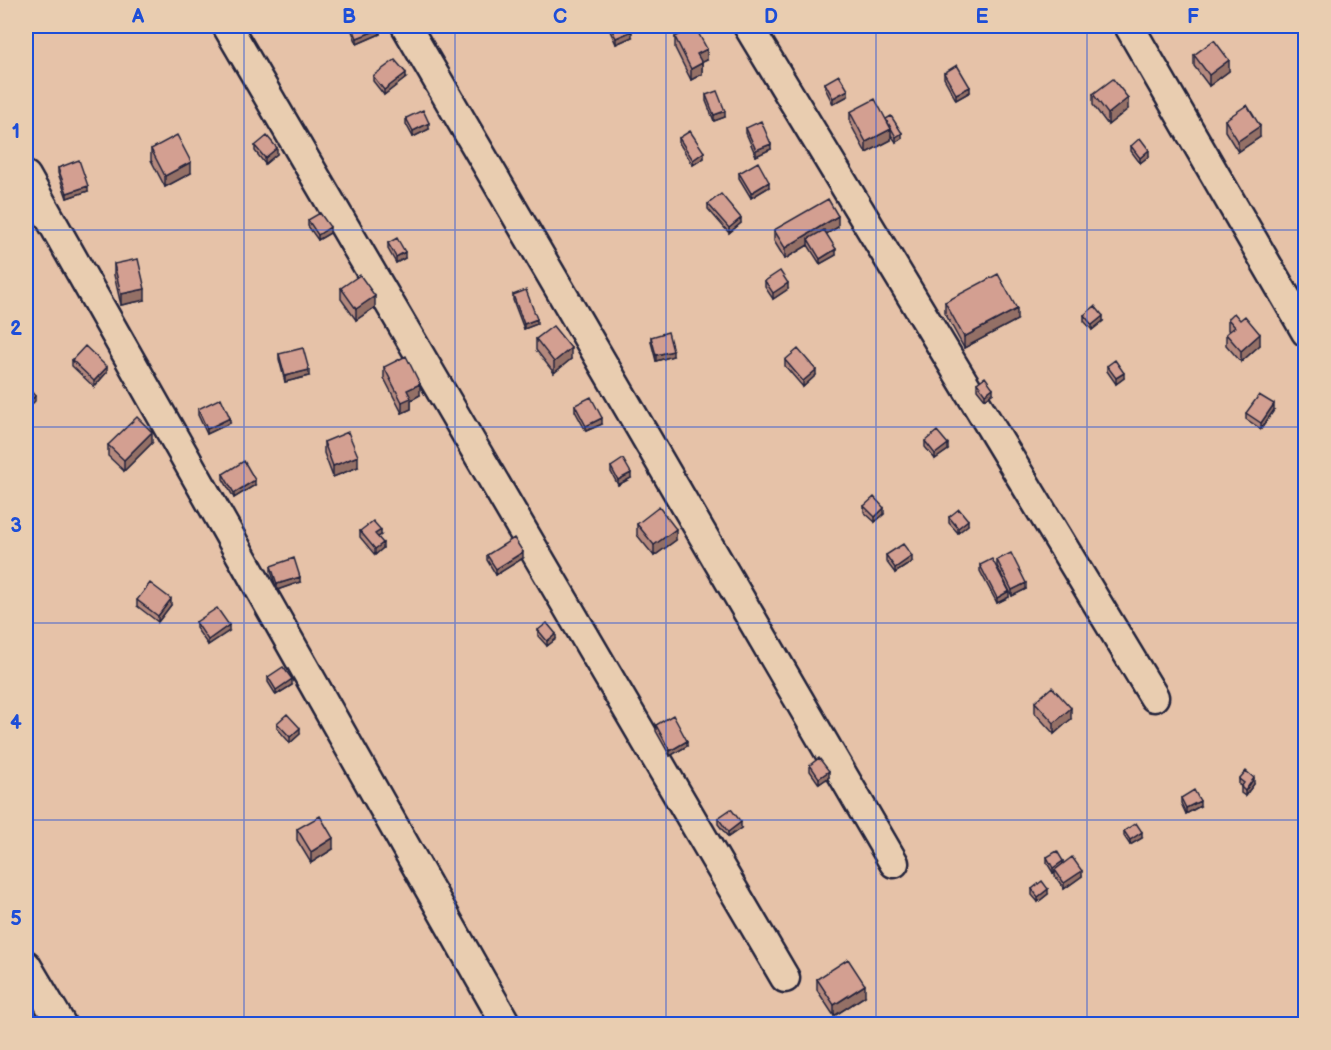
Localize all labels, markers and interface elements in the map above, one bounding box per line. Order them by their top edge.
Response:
text: A [131,5,145,29]
text: B [342,5,356,29]
text: C [553,5,567,29]
text: D [764,5,778,29]
text: E [976,5,989,29]
text: F [1187,5,1199,29]
text: 1 [12,120,20,144]
text: 2 [10,317,22,341]
text: 3 [10,514,22,538]
text: 4 [10,711,22,735]
text: 5 [10,907,22,931]

